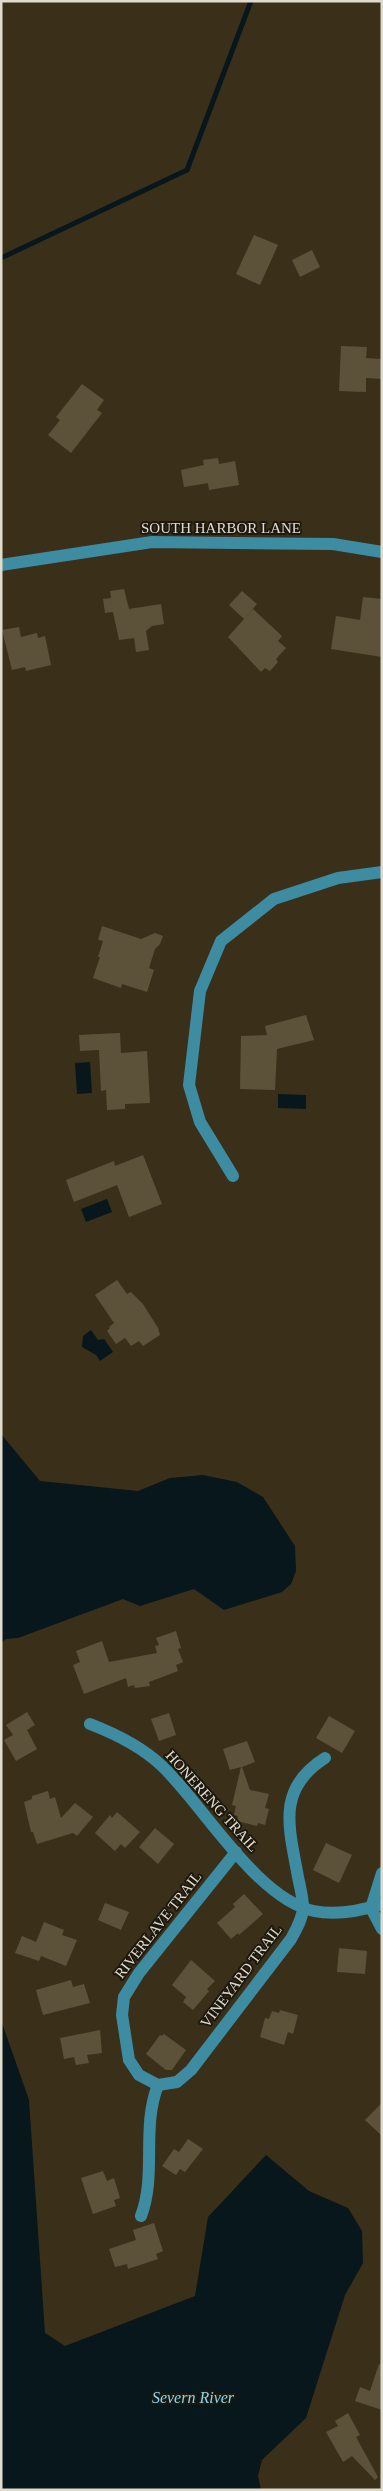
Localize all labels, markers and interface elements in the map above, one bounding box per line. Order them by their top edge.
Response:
street label: SOUTH HARBOR LANE [141,520,301,536]
street label: HONERENG TRAIL [163,1747,261,1855]
street label: RIVERLAVE TRAIL [111,1869,205,1981]
street label: VINEYARD TRAIL [197,1922,285,2030]
water label: Severn River [152,2389,235,2406]

